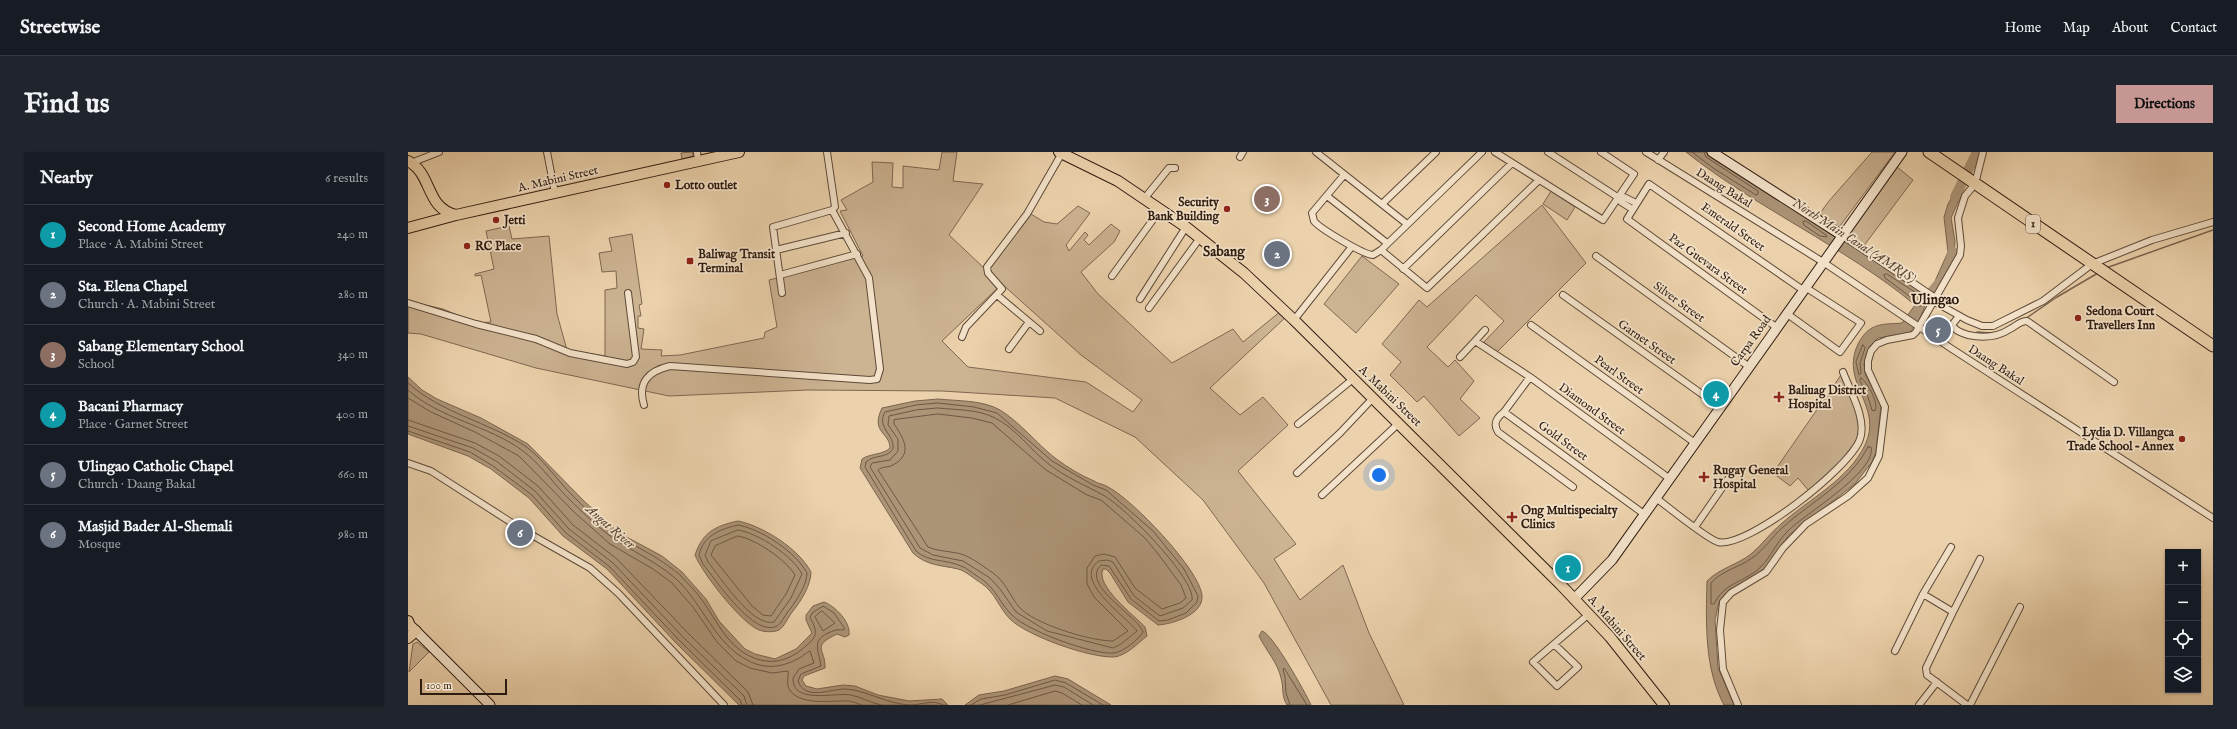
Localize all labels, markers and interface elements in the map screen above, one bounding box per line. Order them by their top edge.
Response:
text: Streetwise [20,16,100,40]
text: Home [2005,19,2041,37]
text: Map [2063,19,2090,37]
text: About [2112,19,2148,37]
text: Contact [2170,19,2217,37]
button: Directions [2116,85,2213,123]
text: Find us [24,87,110,122]
street label: A. Mabini Street [516,163,599,196]
street label: Daang Bakal [1693,165,1756,212]
text: Nearby [40,168,93,189]
text: 6 results [325,170,368,187]
place label: Lotto outlet [674,178,738,193]
marker: Lotto outlet [662,180,672,190]
pin: 3 [1254,184,1280,214]
place label: Security Bank Building [1147,195,1220,225]
water label: North Main Canal (AMRIS) [1789,195,1919,287]
street label: Emerald Street [1698,199,1768,255]
marker: Security Bank Building [1222,204,1232,214]
place label: Jetti [502,213,526,229]
marker: Jetti [491,215,501,225]
road number: 1 [2026,215,2040,233]
text: Second Home Academy [78,217,226,236]
text: 1 [51,226,55,243]
text: 240 m [336,226,368,243]
street label: Paz Guevara Street [1666,230,1750,298]
text: Place · A. Mabini Street [78,236,203,253]
place label: RC Place [475,239,522,254]
pin: 2 [1264,239,1290,269]
marker: RC Place [462,241,472,251]
district label: Sabang [1203,243,1246,261]
place label: Baliwag Transit Terminal [697,247,776,276]
marker: Baliwag Transit Terminal [685,256,695,266]
text: Sta. Elena Chapel [78,277,187,296]
street label: Silver Street [1650,278,1708,326]
text: 2 [50,286,56,303]
text: 280 m [338,286,368,303]
district label: Ulingao [1910,291,1960,309]
text: Church · A. Mabini Street [78,296,215,313]
place label: Sedona Court Travellers Inn [2085,304,2156,333]
street label: Carpa Road [1727,312,1776,370]
marker: Sedona Court Travellers Inn [2073,313,2083,323]
pin: 5 [1925,315,1951,345]
street label: Garnet Street [1615,316,1679,368]
text: Sabang Elementary School [78,337,244,356]
street label: Daang Bakal [1965,341,2027,389]
text: 3 [51,346,55,363]
text: 340 m [338,346,368,363]
street label: Pearl Street [1591,352,1647,398]
text: School [78,356,115,373]
street label: A. Mabini Street [1355,362,1425,430]
pin: 4 [1703,379,1729,409]
street label: Diamond Street [1556,380,1628,438]
place label: Baliuag District Hospital [1788,383,1867,413]
marker: Baliuag District Hospital [1773,391,1785,403]
text: Bacani Pharmacy [78,397,183,416]
text: 4 [50,406,56,423]
text: 400 m [336,406,368,423]
text: Place · Garnet Street [78,416,188,433]
street label: Gold Street [1535,418,1591,464]
place label: Lydia D. Villangca Trade School – Annex [2066,425,2175,454]
marker: Lydia D. Villangca Trade School – Annex [2177,434,2187,444]
text: Ulingao Catholic Chapel [78,457,233,476]
place label: Rugay General Hospital [1713,463,1789,493]
your location [1369,465,1389,485]
text: 5 [51,466,55,483]
text: 660 m [338,466,368,483]
marker: Rugay General Hospital [1698,471,1710,483]
text: Church · Daang Bakal [78,476,196,493]
water label: Angat River [580,500,639,554]
place label: Ong Multispecialty Clinics [1521,503,1619,532]
marker: Ong Multispecialty Clinics [1506,511,1518,523]
text: Masjid Bader Al-Shemali [78,517,233,536]
pin: 6 [507,518,533,548]
text: 6 [50,526,56,543]
text: 980 m [338,526,368,543]
text: Mosque [78,536,121,553]
map controls [2165,549,2201,693]
button: + [2165,549,2201,585]
pin: 1 [1555,553,1581,583]
button: − [2165,585,2201,621]
street label: A. Mabini Street [1584,592,1649,664]
button: locate [2165,621,2201,657]
button: layers [2165,657,2201,693]
scale bar [420,677,507,696]
text: 100 m [426,679,452,693]

